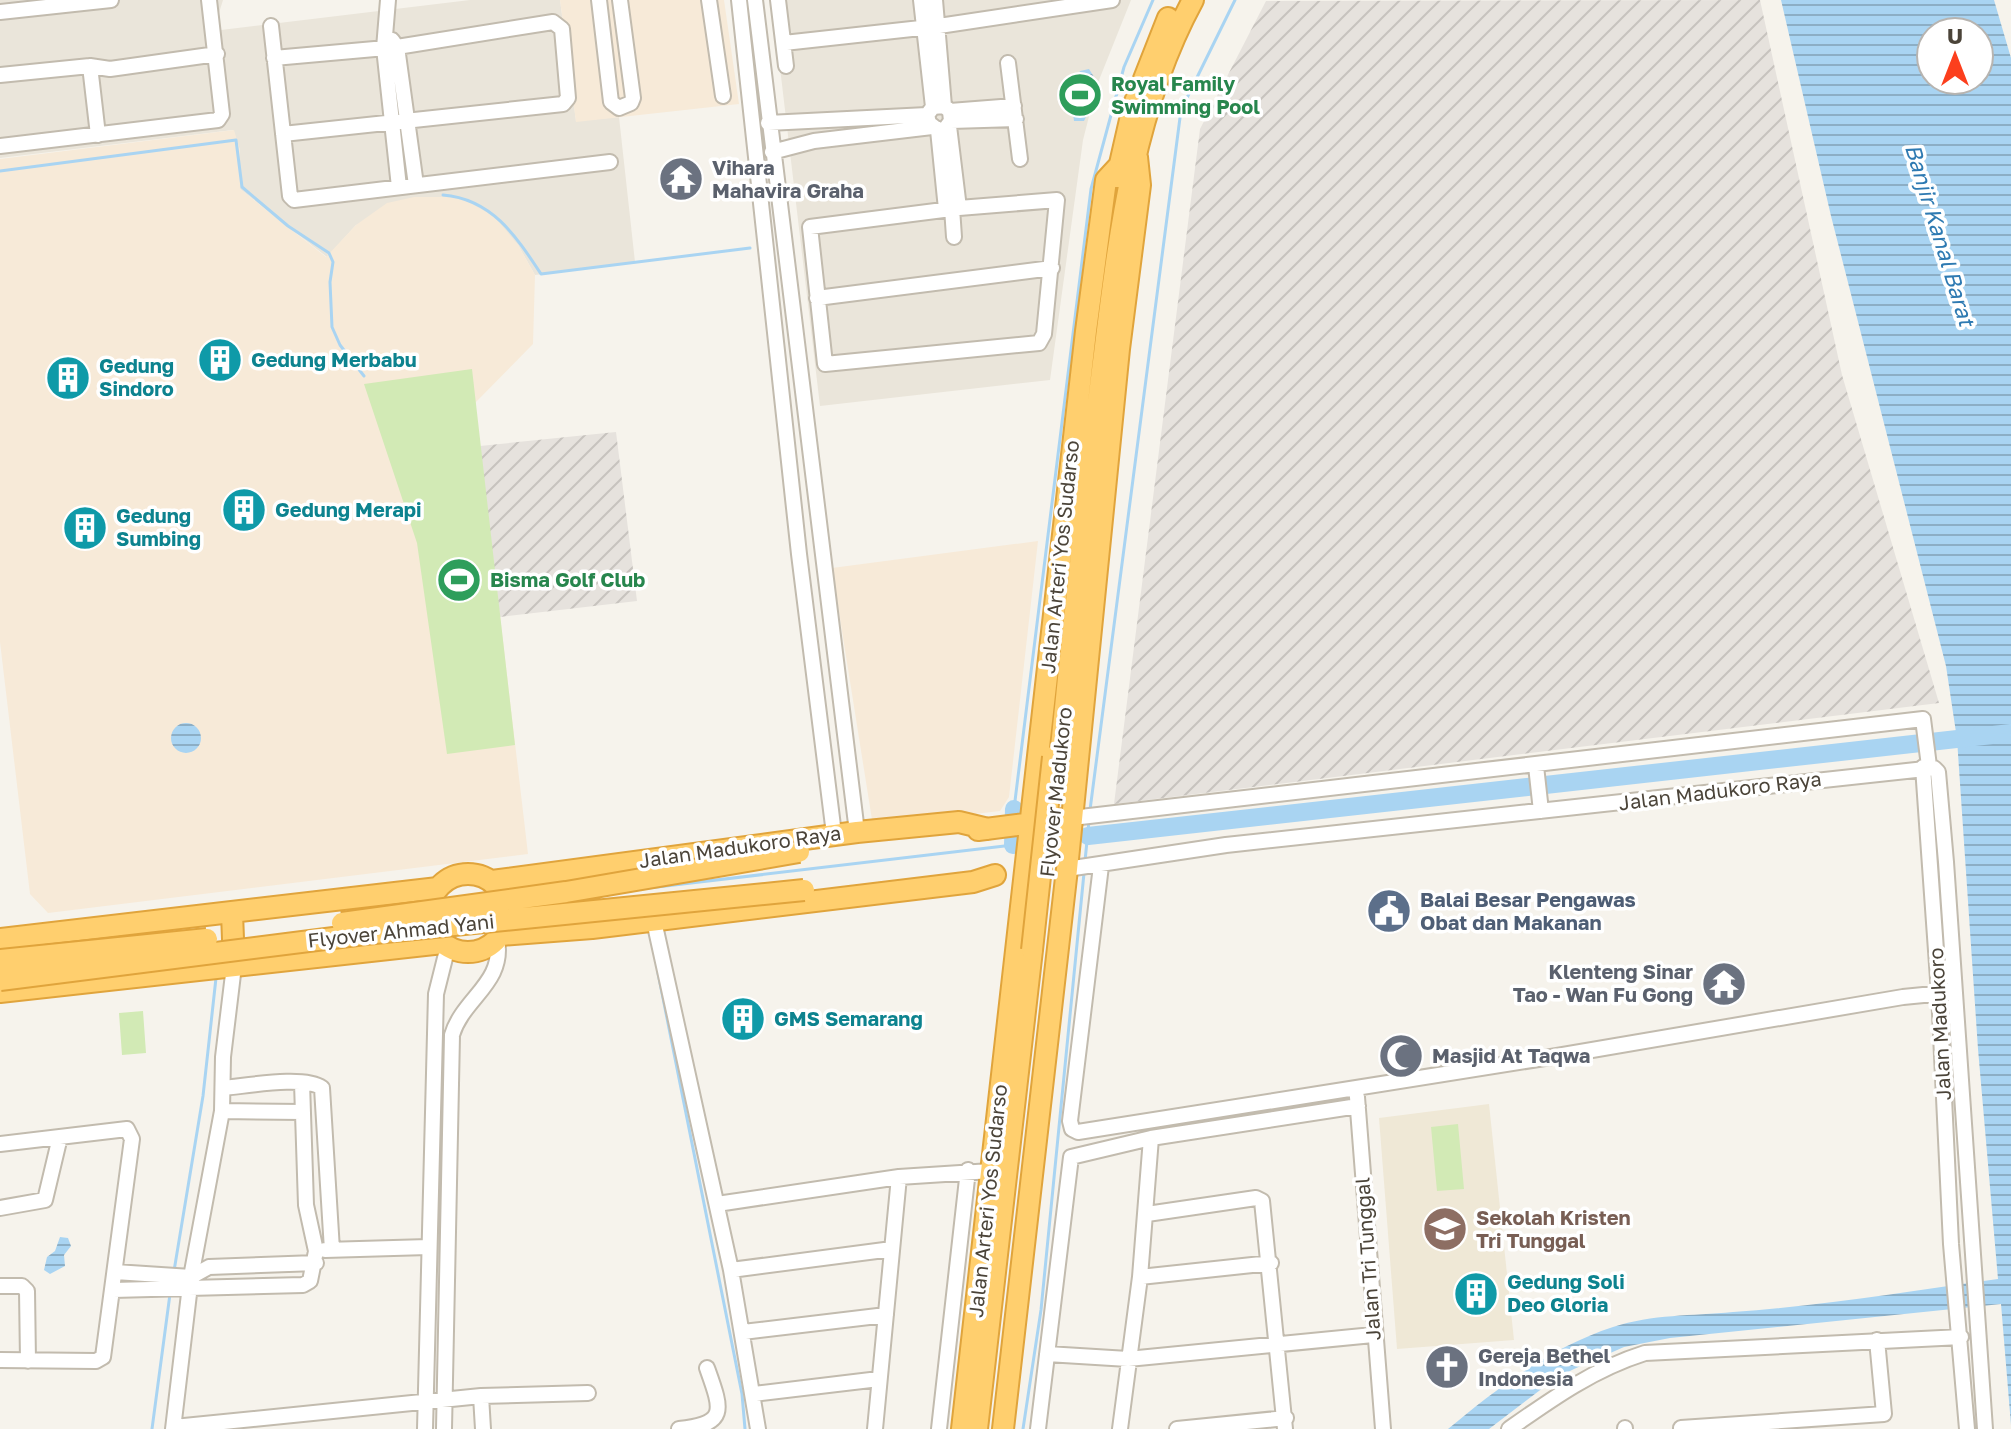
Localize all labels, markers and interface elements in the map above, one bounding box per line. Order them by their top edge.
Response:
north arrow [1915,16,1995,96]
text: U [1947,22,1963,49]
sports icon: Royal Family Swimming Pool [1056,71,1104,119]
place label: Royal Family Swimming Pool [1111,71,1260,118]
water label: Banjir Kanal Barat [1900,141,1982,331]
temple icon: Vihara Mahavira Graha [657,155,705,203]
place label: Vihara Mahavira Graha [712,155,864,202]
building icon: Gedung Merbabu [196,336,244,384]
place label: Gedung Merbabu [251,347,417,371]
place label: Gedung Sindoro [99,353,174,400]
building icon: Gedung Sindoro [44,354,92,402]
street label: Jalan Arteri Yos Sudarso [1035,439,1083,675]
building icon: Gedung Merapi [220,486,268,534]
place label: Gedung Merapi [275,497,422,521]
place label: Gedung Sumbing [116,503,201,550]
building icon: Gedung Sumbing [61,504,109,552]
sports icon: Bisma Golf Club [435,556,483,604]
place label: Bisma Golf Club [490,567,645,591]
street label: Flyover Madukoro [1034,706,1076,878]
street label: Jalan Madukoro Raya [1617,766,1823,814]
street label: Jalan Madukoro Raya [637,820,843,872]
public building icon: Balai Besar Pengawas Obat dan Makanan [1365,887,1413,935]
place label: Balai Besar Pengawas Obat dan Makanan [1420,887,1636,934]
street label: Flyover Ahmad Yani [306,908,495,952]
street label: Jalan Madukoro [1923,947,1955,1101]
place label: Klenteng Sinar Tao - Wan Fu Gong [1513,959,1693,1006]
temple icon: Klenteng Sinar Tao - Wan Fu Gong [1700,960,1748,1008]
building icon: GMS Semarang [719,995,767,1043]
place label: GMS Semarang [774,1006,923,1030]
mosque icon: Masjid At Taqwa [1377,1032,1425,1080]
place label: Masjid At Taqwa [1432,1043,1590,1067]
street label: Jalan Arteri Yos Sudarso [963,1083,1011,1319]
street label: Jalan Tri Tunggal [1349,1177,1385,1341]
school or university icon: Sekolah Kristen Tri Tunggal [1421,1205,1469,1253]
place label: Sekolah Kristen Tri Tunggal [1476,1205,1631,1252]
place label: Gedung Soli Deo Gloria [1507,1269,1625,1316]
building icon: Gedung Soli Deo Gloria [1452,1270,1500,1318]
church icon: Gereja Bethel Indonesia [1423,1343,1471,1391]
place label: Gereja Bethel Indonesia [1478,1343,1611,1390]

